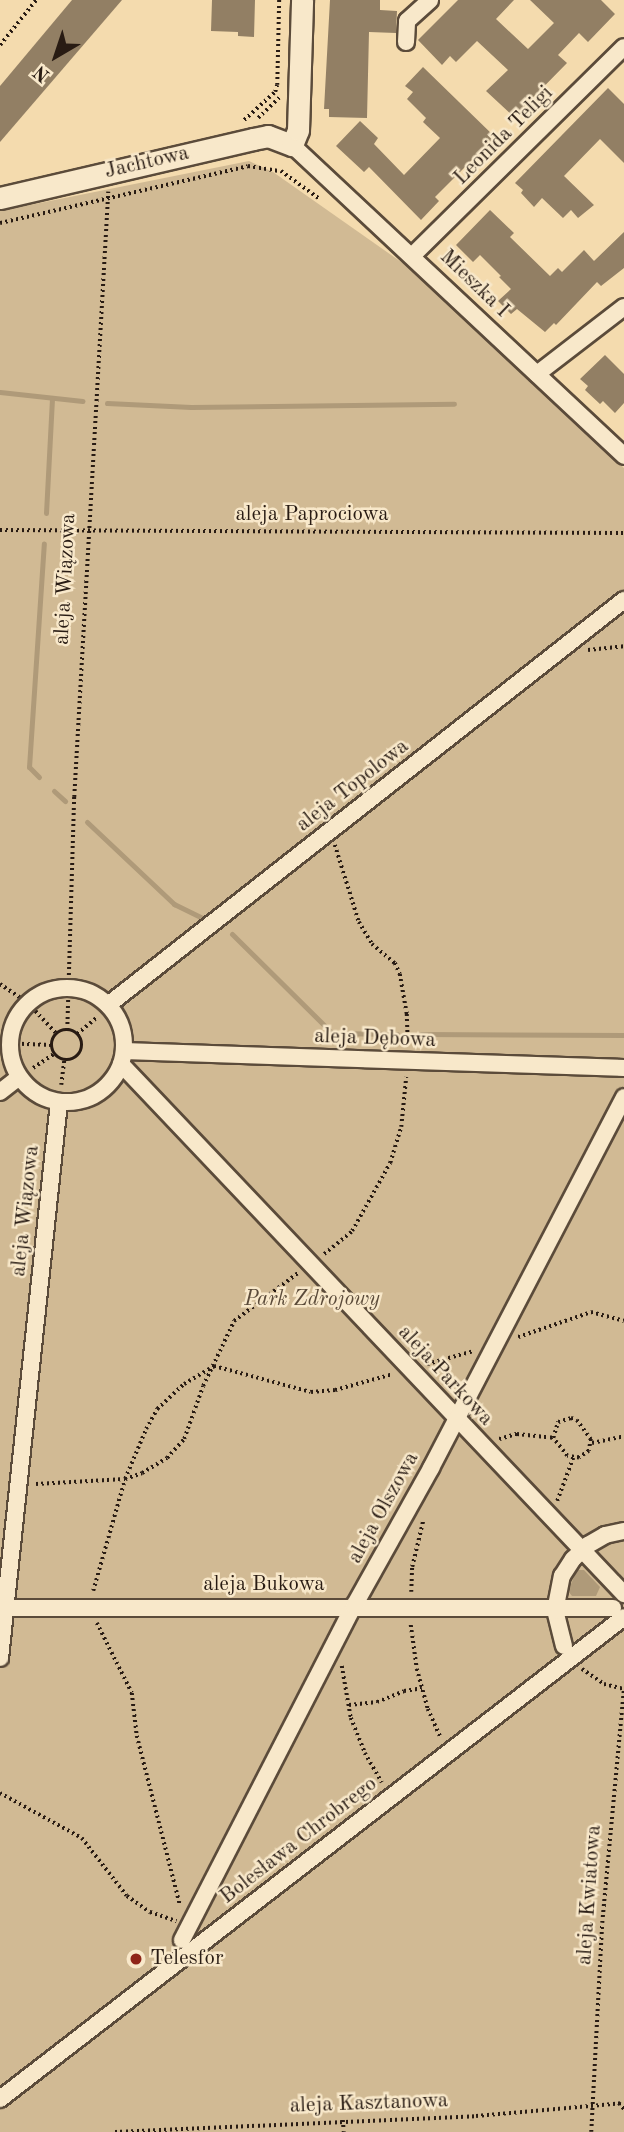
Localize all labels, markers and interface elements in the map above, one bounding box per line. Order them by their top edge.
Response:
north arrow [21,21,91,91]
text: N [31,61,54,85]
street label: Leonida Teligi [449,81,559,191]
street label: Jachtowa [102,141,192,185]
street label: Mieszka I [434,245,514,323]
street label: aleja Paprociowa [235,502,389,528]
street label: aleja Wiązowa [50,513,82,645]
street label: aleja Topolowa [292,734,414,838]
street label: aleja Dębowa [314,1024,436,1054]
street label: aleja Wiązowa [7,1144,45,1278]
park label: Park Zdrojowy [244,1287,380,1313]
street label: aleja Parkowa [392,1321,498,1431]
street label: aleja Olszowa [343,1448,425,1568]
street label: aleja Bukowa [203,1572,325,1598]
street label: Bolesława Chrobrego [216,1772,382,1910]
street label: aleja Kwiatowa [573,1824,607,1966]
place label: Telesfor [150,1946,224,1972]
marker: Telesfor [128,1951,144,1967]
street label: aleja Kasztanowa [289,2089,449,2119]

